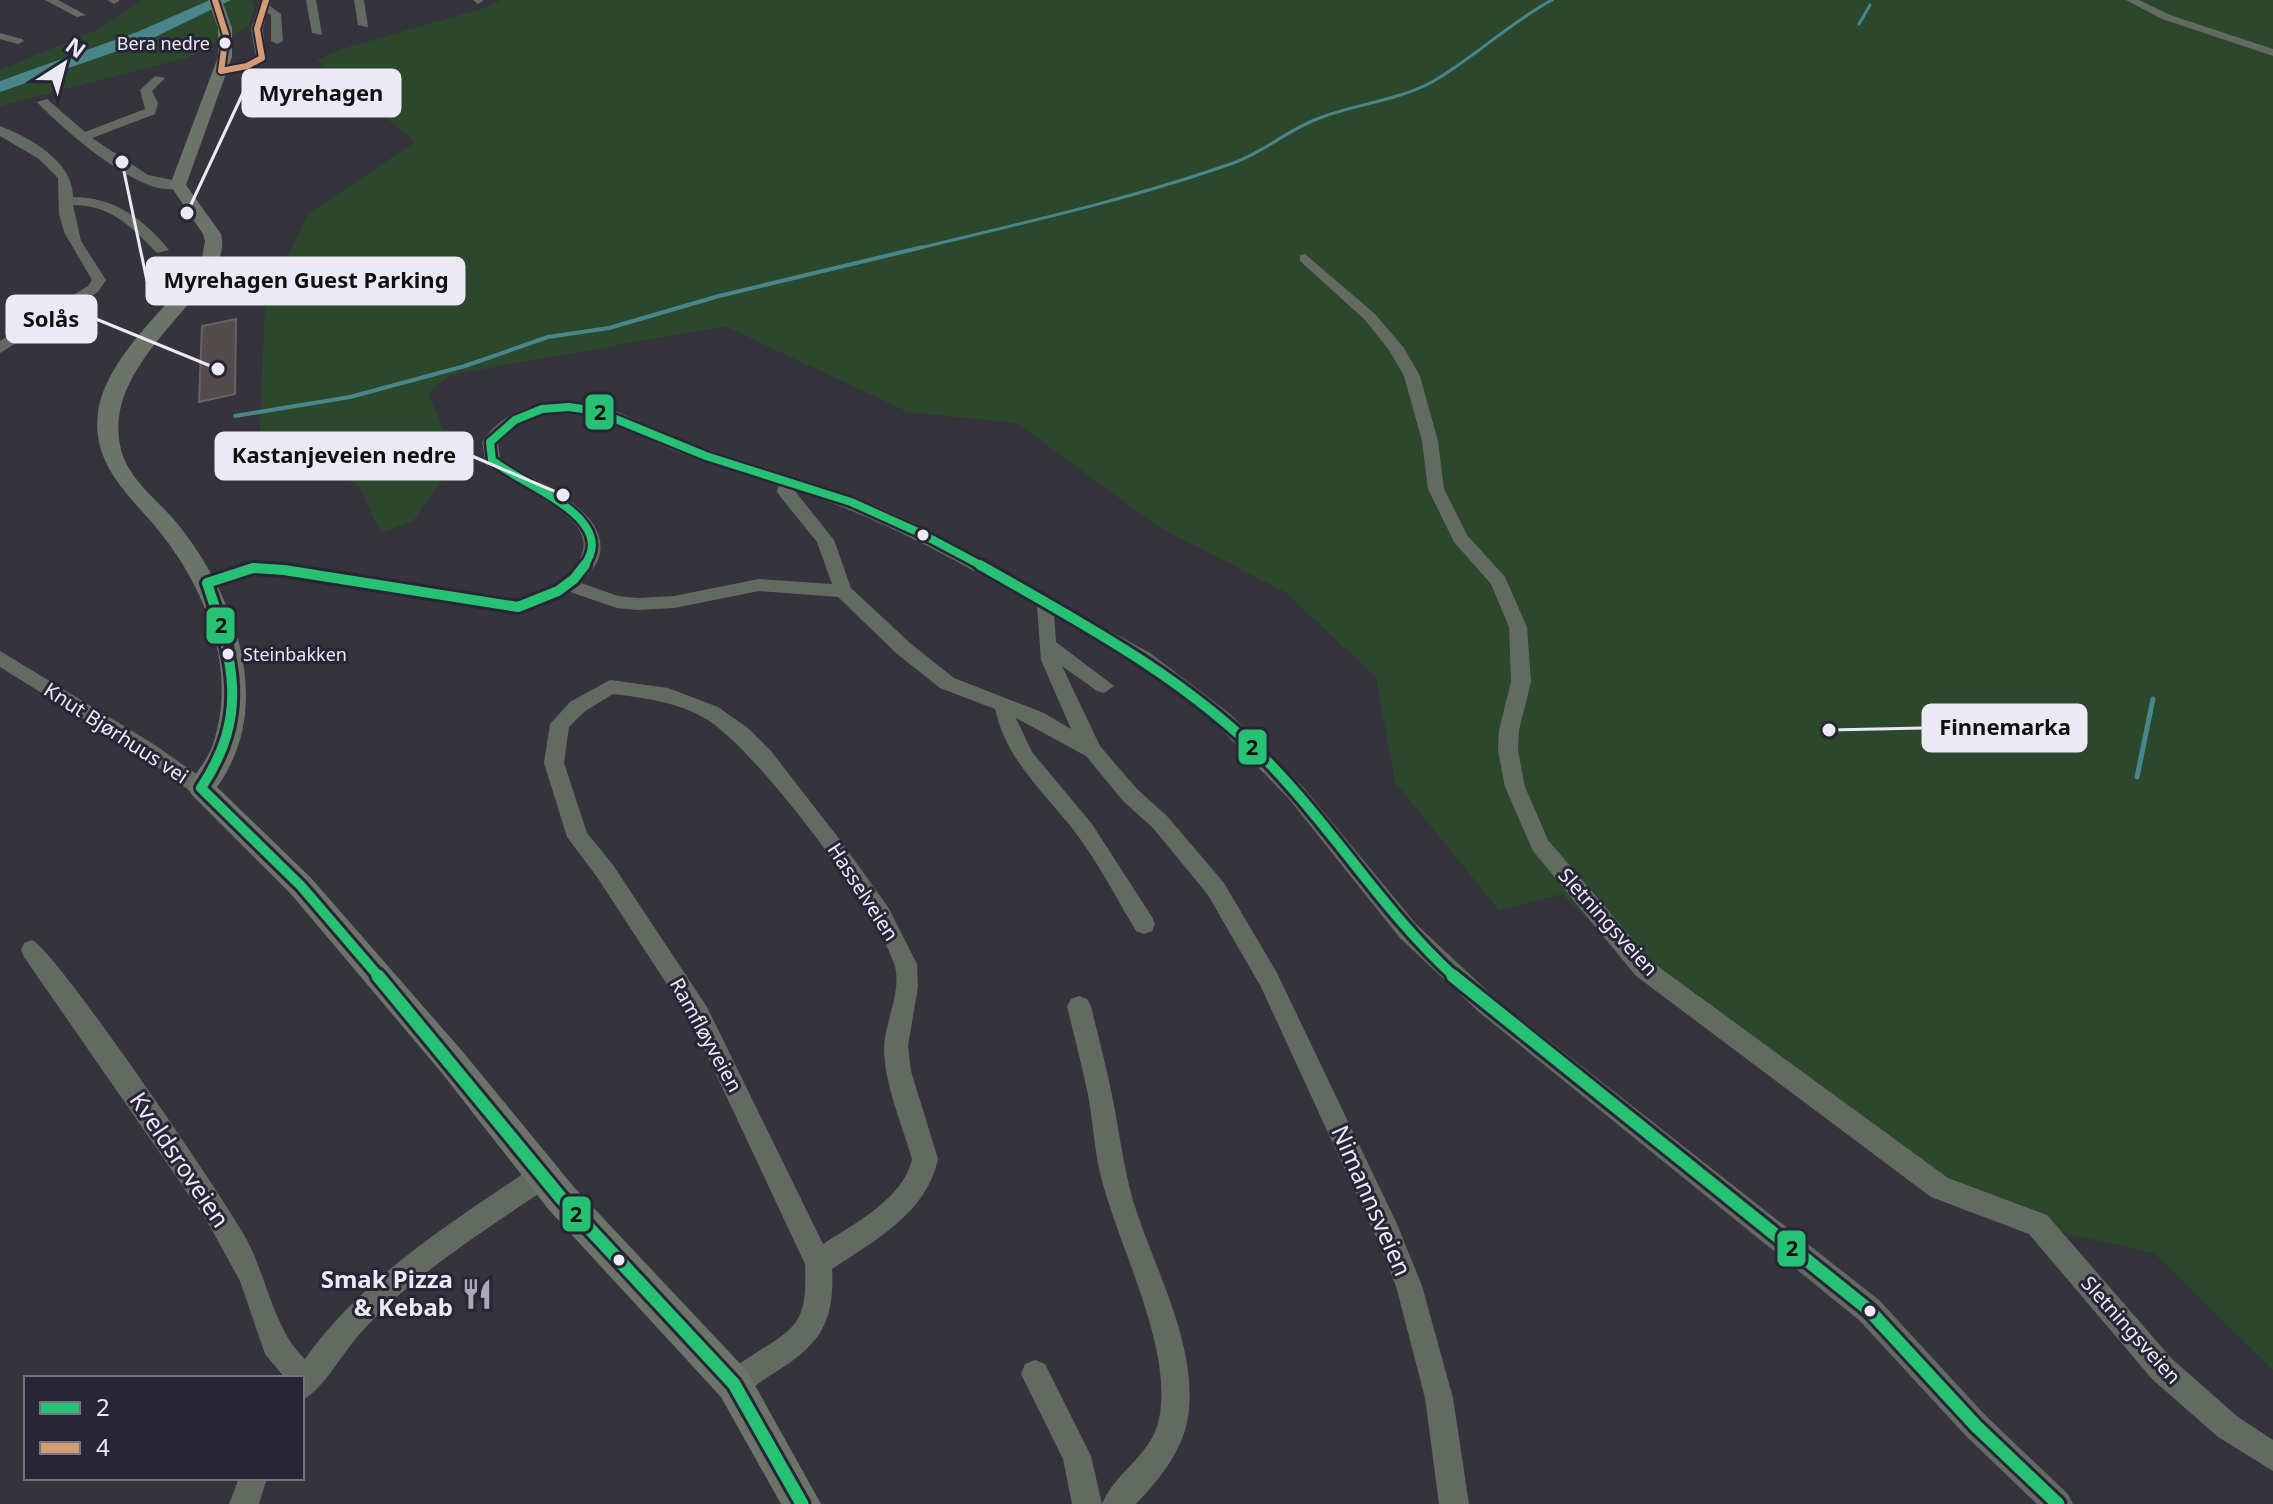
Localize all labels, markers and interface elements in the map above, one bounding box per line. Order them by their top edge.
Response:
north arrow [24,24,104,104]
text: N [60,30,92,64]
place label: Bera nedre [117,31,210,55]
marker: Bera nedre [217,35,233,51]
callout: Myrehagen [243,70,400,116]
text: Myrehagen [259,77,383,107]
callout: Myrehagen Guest Parking [147,258,464,304]
text: Myrehagen Guest Parking [163,264,449,294]
callout: Solås [7,296,96,342]
text: Solås [23,303,79,333]
line badge: 2 [584,393,615,431]
text: 2 [594,396,606,426]
callout: Kastanjeveien nedre [216,433,472,479]
text: Kastanjeveien nedre [232,439,456,469]
unlabelled marker [915,527,931,543]
line badge: 2 [205,606,236,645]
text: 2 [215,609,227,639]
place label: Steinbakken [243,642,347,666]
marker: Steinbakken [220,646,236,662]
street label: Knut Bjørhuus vei [39,676,193,789]
callout: Finnemarka [1923,705,2086,751]
text: Finnemarka [1939,711,2071,741]
line badge: 2 [1237,728,1268,766]
text: 2 [1246,731,1258,761]
street label: Hasselveien [822,837,905,946]
street label: Sletningsveien [1553,862,1664,981]
street label: Ramfløyveien [664,973,749,1097]
street label: Kveldsroveien [123,1085,238,1233]
street label: Nimannsveien [1324,1120,1420,1281]
line badge: 2 [561,1195,592,1233]
text: 2 [570,1198,582,1228]
line badge: 2 [1776,1229,1807,1268]
text: 2 [1786,1232,1798,1262]
unlabelled marker [611,1252,627,1268]
place label: Smak Pizza & Kebab [321,1262,453,1323]
street label: Sletningsveien [2076,1270,2187,1389]
restaurant icon: Smak Pizza & Kebab [460,1277,494,1311]
unlabelled marker [1862,1303,1878,1319]
legend [24,1376,304,1480]
text: 2 [96,1390,110,1423]
text: 4 [96,1430,110,1463]

